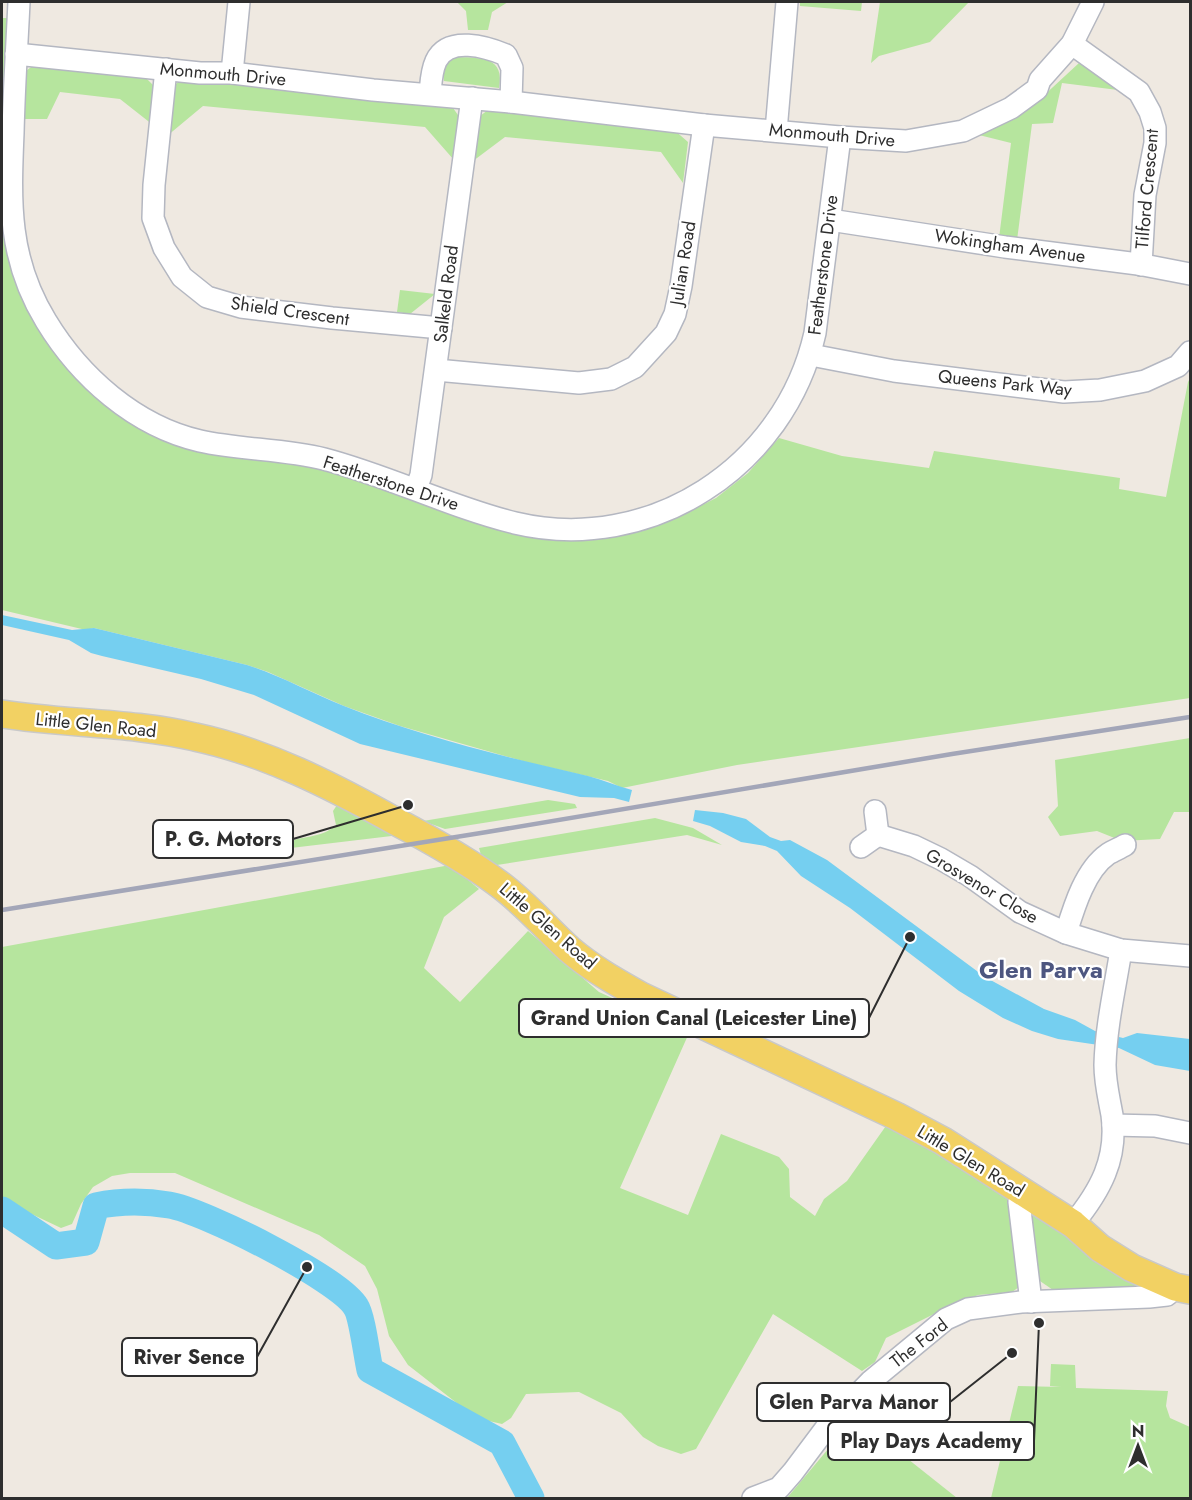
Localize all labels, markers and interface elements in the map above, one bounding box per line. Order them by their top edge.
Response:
street label: Monmouth Drive [159,56,287,92]
street label: Monmouth Drive [768,117,896,153]
street label: Tilford Crescent [1129,127,1165,250]
street label: Featherstone Drive [801,193,845,337]
street label: Julian Road [663,219,702,309]
street label: Wokingham Avenue [933,223,1087,269]
street label: Salkeld Road [427,244,465,344]
street label: Shield Crescent [229,290,352,332]
street label: Queens Park Way [937,363,1073,403]
street label: Featherstone Drive [320,449,462,517]
street label: Little Glen Road [34,706,158,744]
callout: P. G. Motors [153,820,293,858]
text: P. G. Motors [165,825,281,854]
street label: Grosvenor Close [921,842,1043,930]
street label: Little Glen Road [494,876,602,976]
district label: Glen Parva [979,952,1103,987]
callout: Grand Union Canal (Leicester Line) [519,999,869,1037]
text: Grand Union Canal (Leicester Line) [531,1004,857,1033]
street label: Little Glen Road [912,1119,1030,1203]
street label: The Ford [885,1312,953,1374]
callout: River Sence [122,1338,257,1376]
text: River Sence [133,1343,245,1372]
callout: Glen Parva Manor [757,1383,950,1421]
text: Glen Parva Manor [769,1388,940,1417]
north arrow [1108,1416,1168,1476]
text: N [1132,1420,1144,1443]
callout: Play Days Academy [828,1422,1034,1460]
text: Play Days Academy [840,1427,1022,1456]

